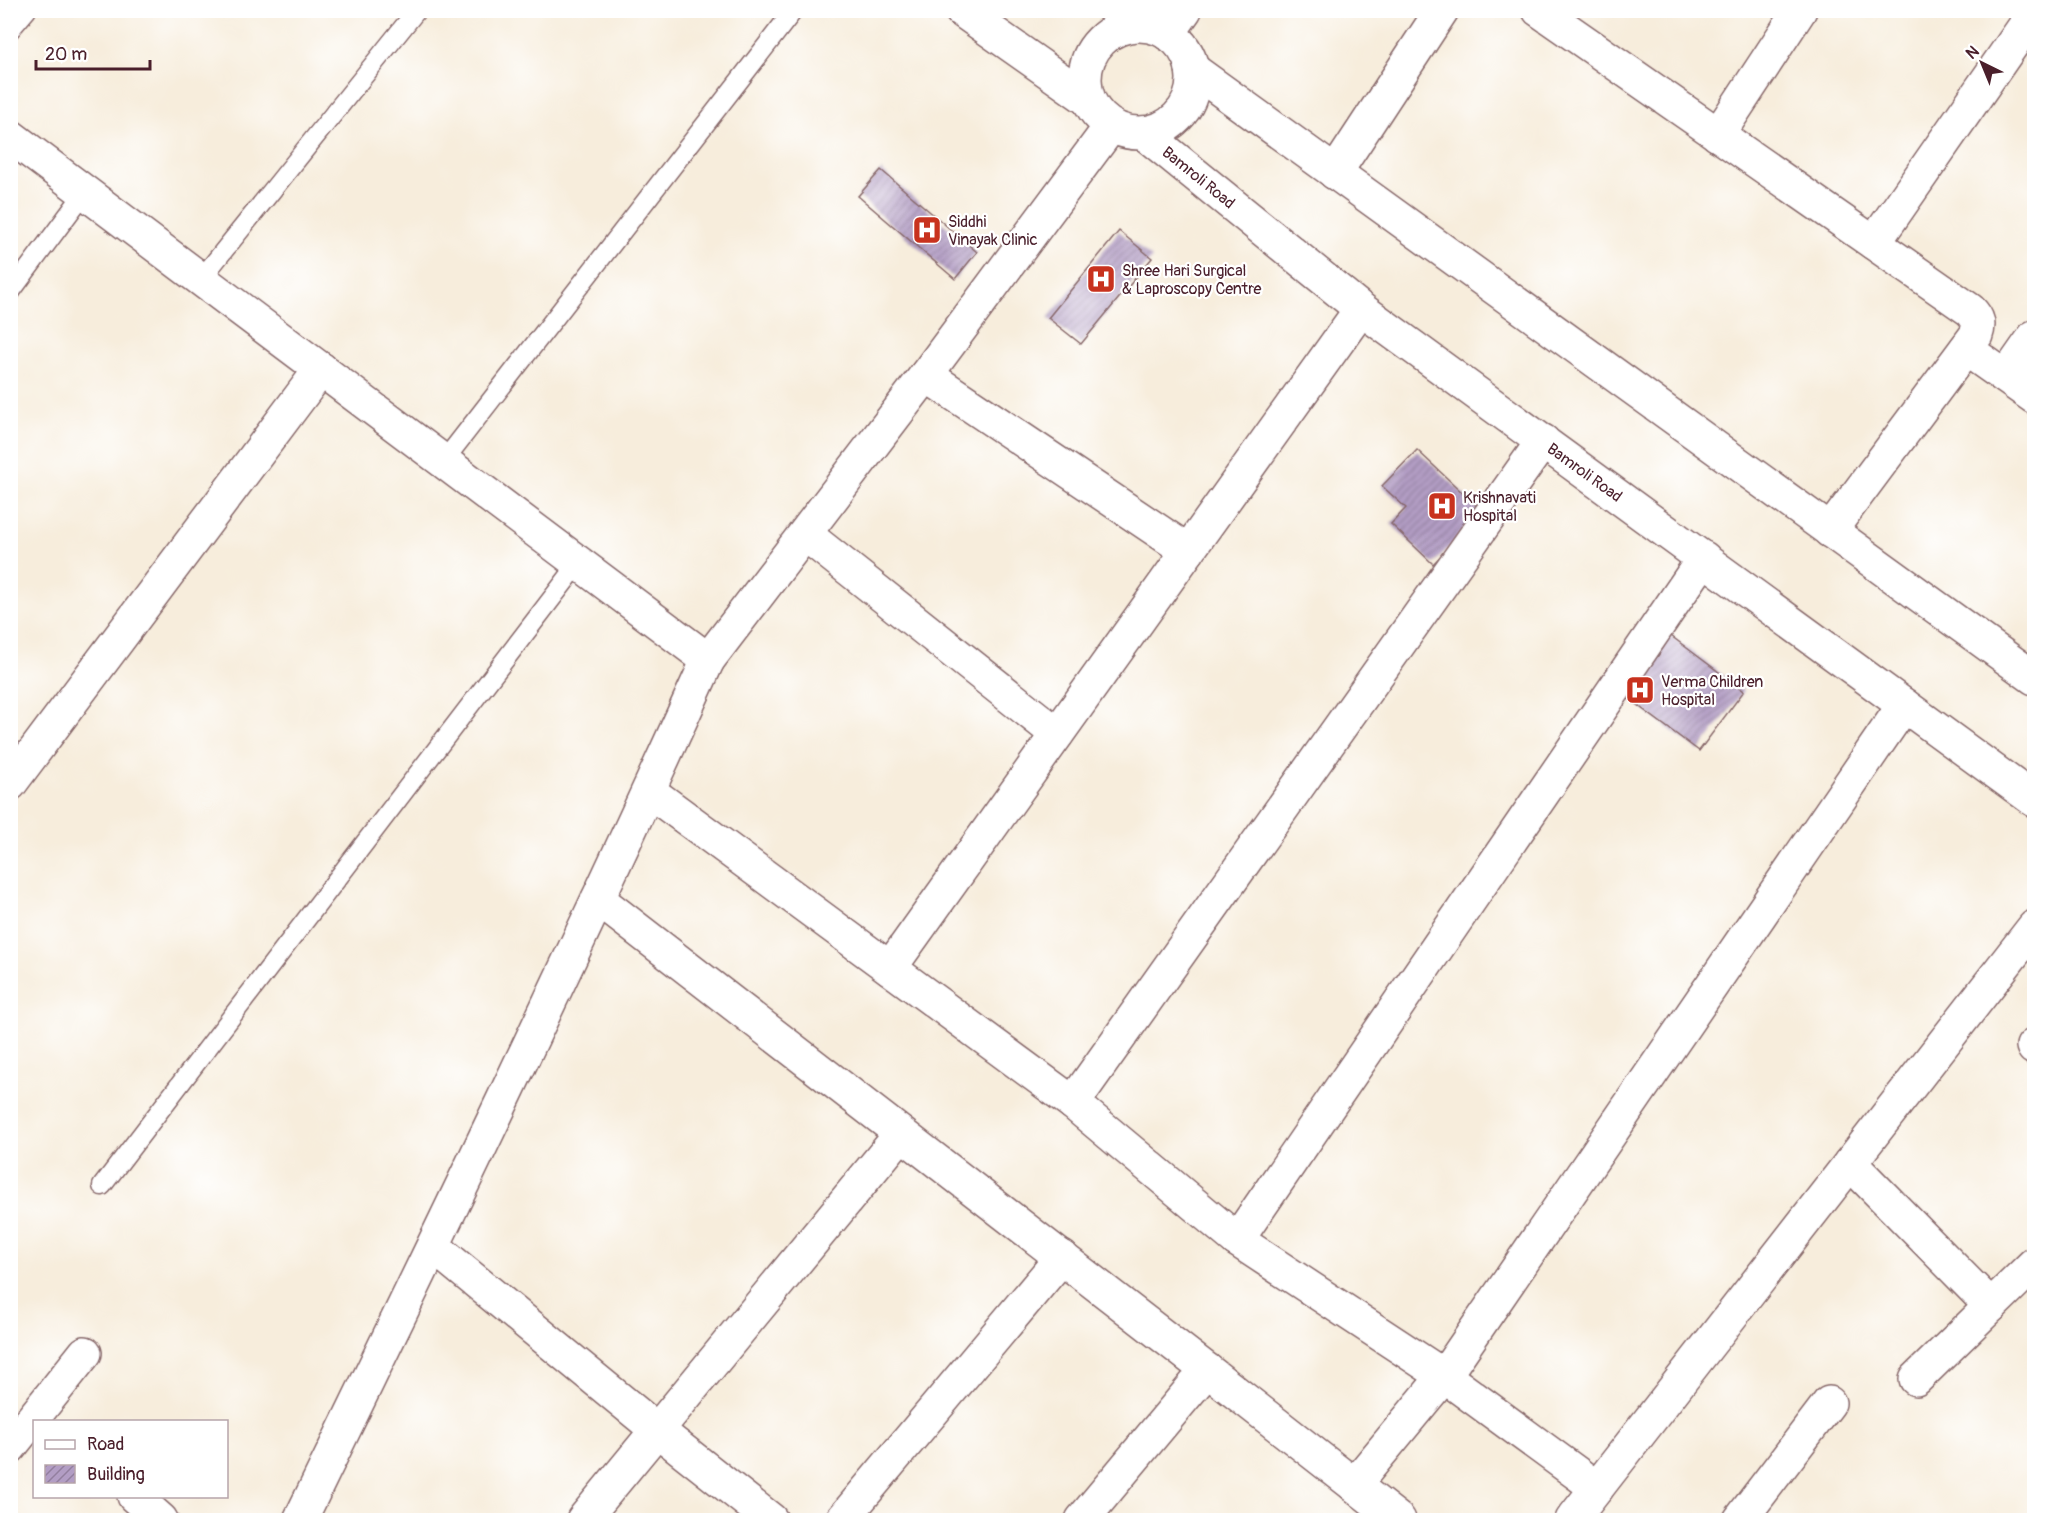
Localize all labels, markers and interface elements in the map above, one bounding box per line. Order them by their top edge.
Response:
scale bar [36,33,150,71]
north arrow [1952,33,2012,93]
text: N [1962,42,1983,64]
text: 20 m [45,43,87,66]
street label: Bamroli Road [1158,142,1239,213]
place label: Siddhi Vinayak Clinic [948,212,1038,250]
hospital icon: Siddhi Vinayak Clinic [911,214,943,246]
place label: Shree Hari Surgical & Laproscopy Centre [1122,261,1262,299]
hospital icon: Shree Hari Surgical & Laproscopy Centre [1085,263,1117,295]
street label: Bamroli Road [1543,439,1626,507]
place label: Krishnavati Hospital [1463,488,1536,526]
hospital icon: Krishnavati Hospital [1426,490,1458,522]
place label: Verma Children Hospital [1661,672,1763,710]
hospital icon: Verma Children Hospital [1624,674,1656,706]
legend [33,1420,228,1498]
text: Road [87,1433,124,1456]
text: Building [87,1463,145,1486]

